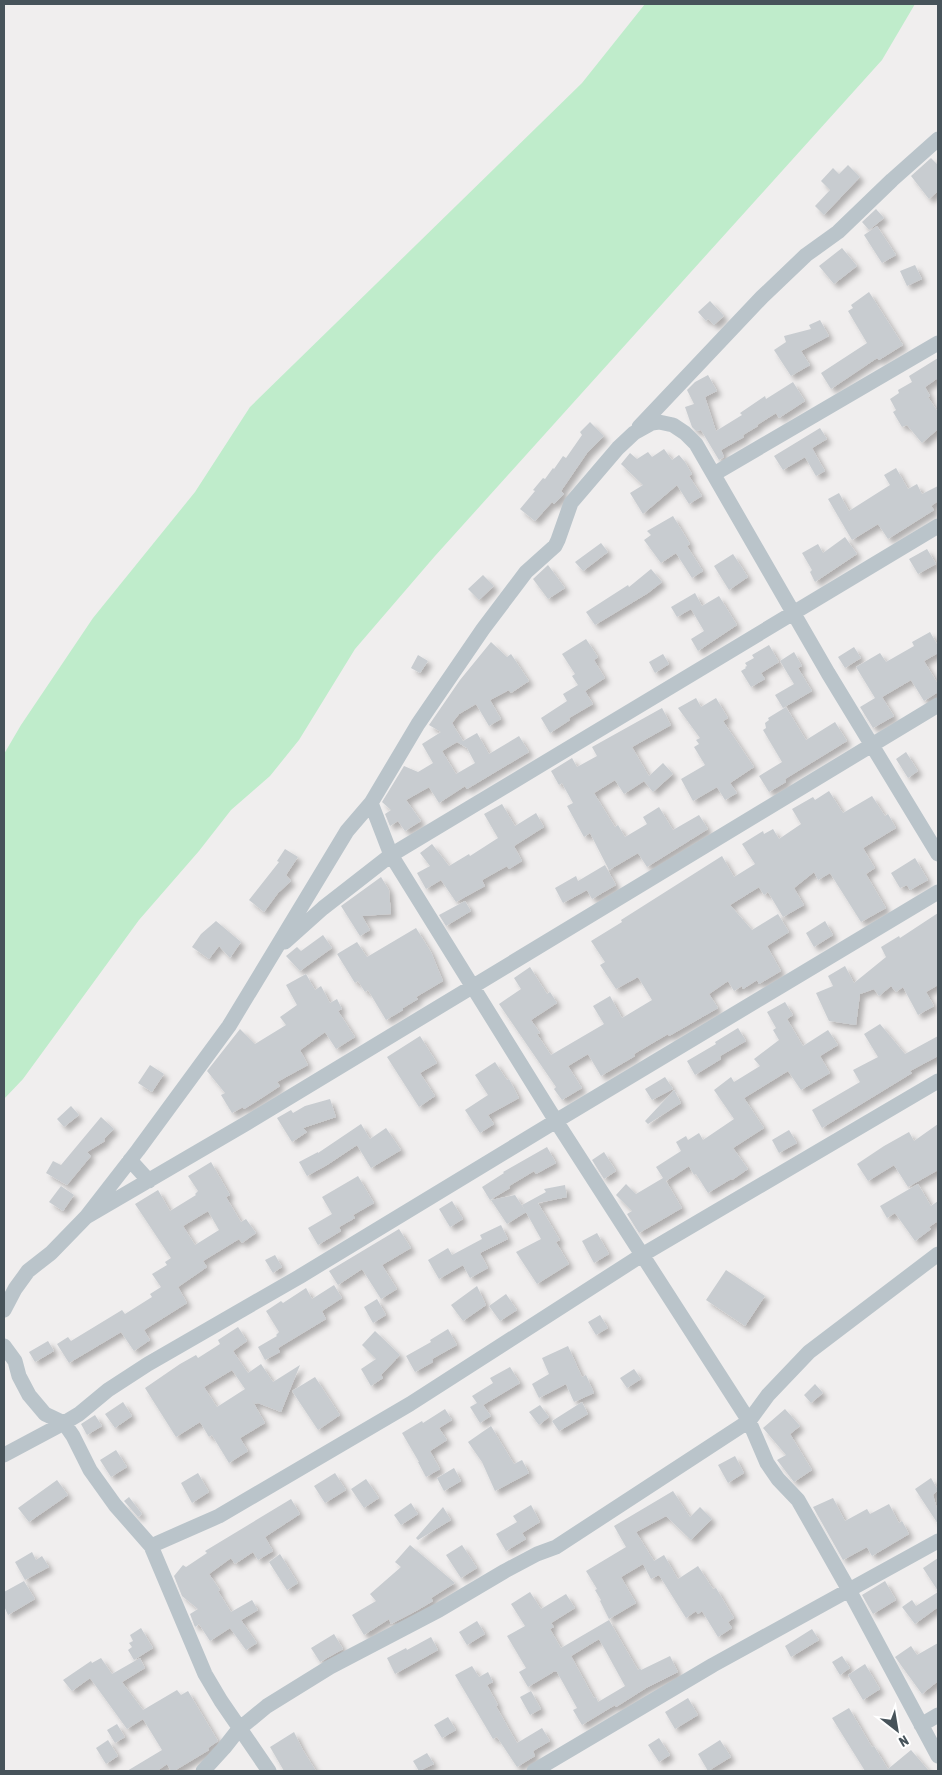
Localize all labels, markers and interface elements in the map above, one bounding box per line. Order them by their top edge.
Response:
north arrow [872,1705,922,1755]
text: N [896,1732,911,1750]

